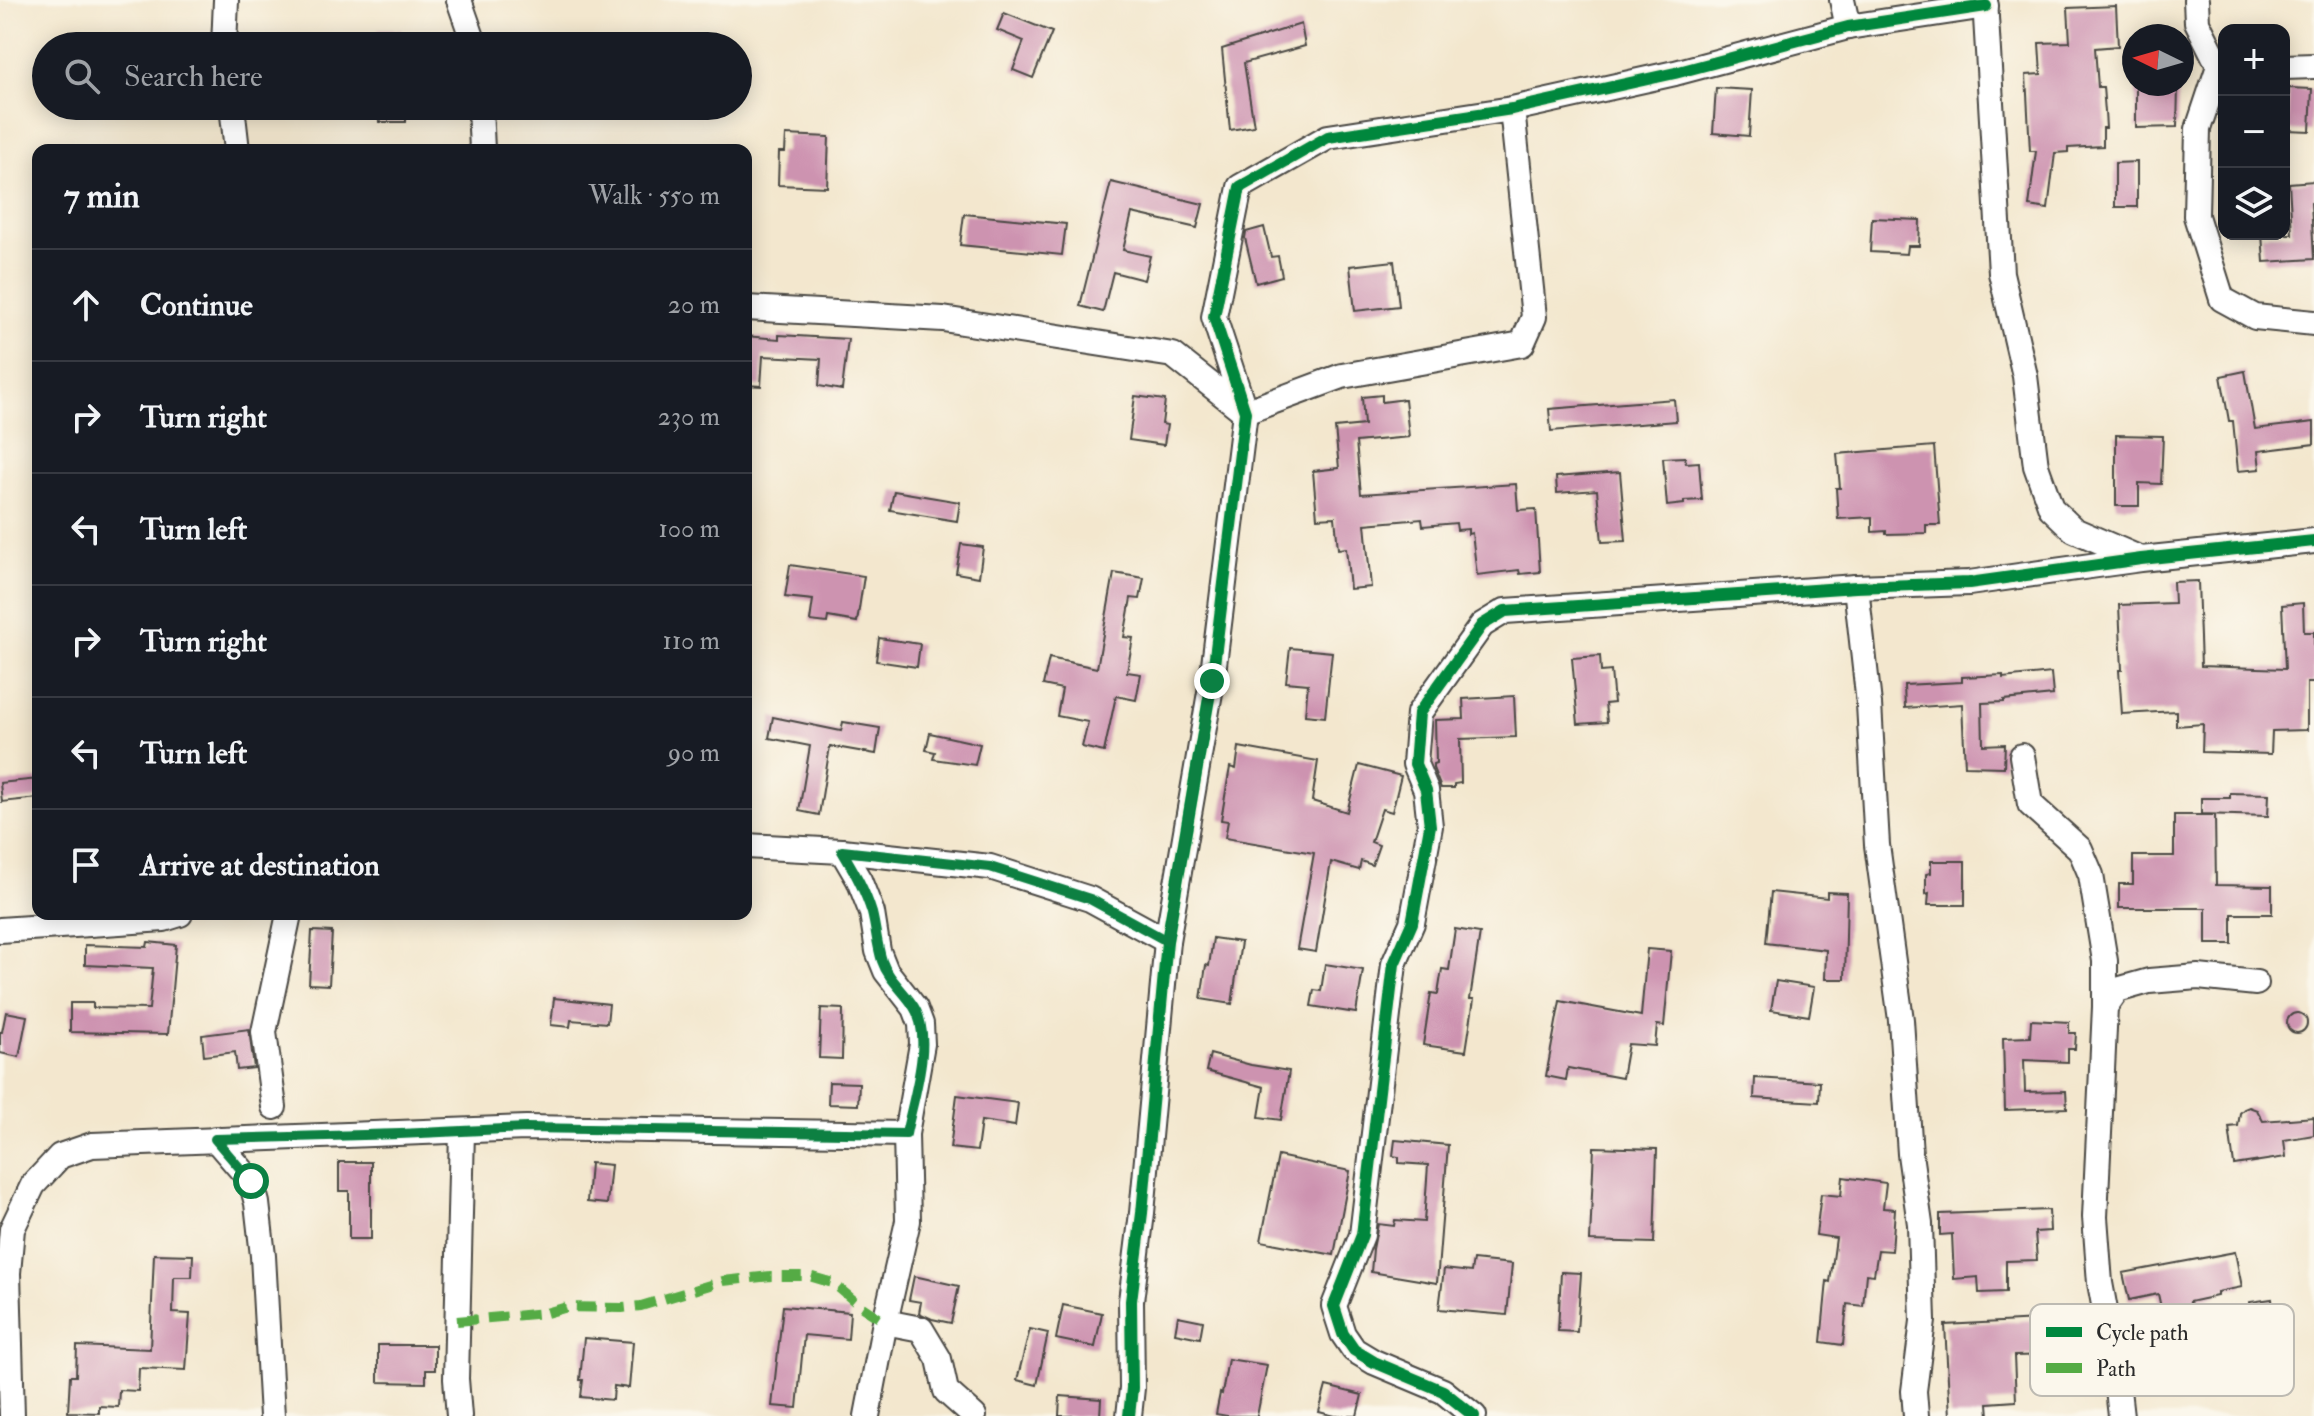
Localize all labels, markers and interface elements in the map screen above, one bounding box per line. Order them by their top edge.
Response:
north arrow [2122,24,2194,96]
map controls [2218,24,2290,240]
button: + [2218,24,2290,96]
search box [32,32,752,120]
icon: search [60,54,104,98]
text: Search here [124,58,263,95]
button: − [2218,96,2290,168]
button: layers [2218,168,2290,240]
text: 7 min [64,175,140,218]
text: Walk · 550 m [588,180,720,212]
icon: ahead [64,283,108,327]
text: Continue [140,287,253,324]
text: 20 m [668,289,720,321]
icon: right [64,395,108,439]
text: Turn right [140,399,267,436]
text: 230 m [658,401,720,433]
icon: left [64,507,108,551]
text: Turn left [140,511,247,548]
text: 100 m [659,513,720,545]
icon: right [64,619,108,663]
text: Turn right [140,623,267,660]
text: 110 m [663,625,720,657]
route end [1194,663,1230,699]
icon: left [64,731,108,775]
text: Turn left [140,735,247,772]
text: 90 m [668,737,720,769]
icon: arrive [64,843,108,887]
text: Arrive at destination [140,847,380,884]
route start [233,1163,269,1199]
legend [2030,1304,2294,1396]
text: Cycle path [2096,1319,2189,1348]
text: Path [2096,1355,2137,1383]

